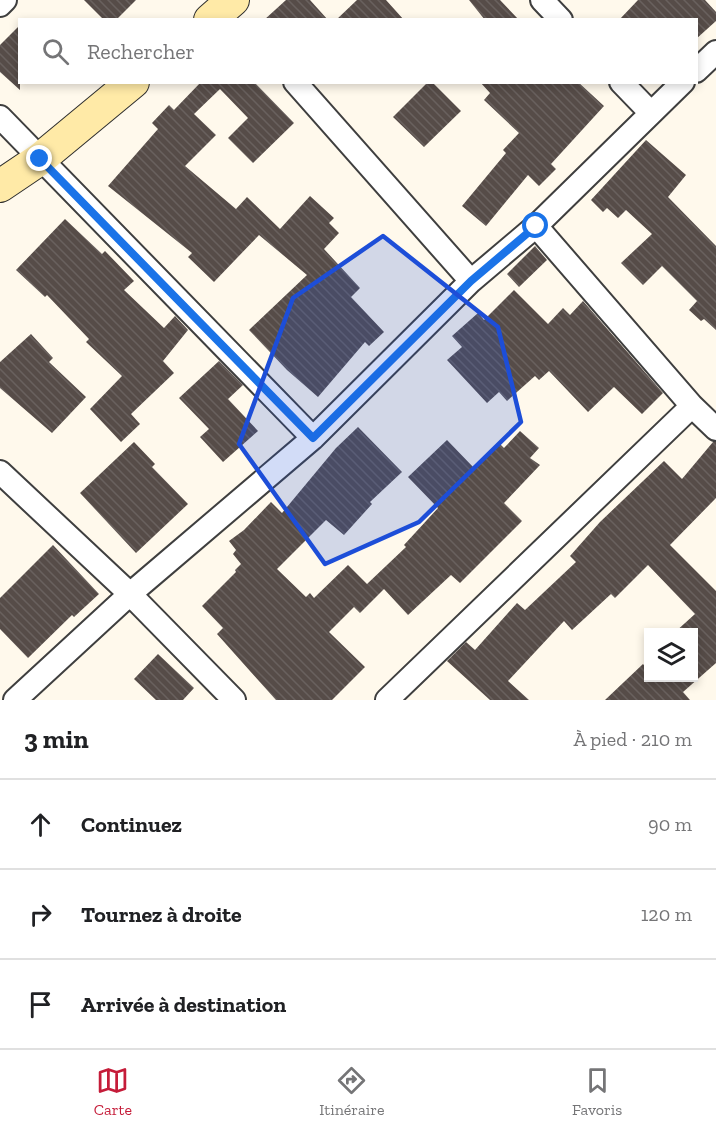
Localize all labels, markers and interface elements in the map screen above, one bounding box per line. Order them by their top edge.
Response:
search box [18,18,698,84]
icon: search [39,35,72,68]
text: Rechercher [87,38,195,65]
route end [26,145,52,171]
route start [522,212,548,238]
map controls [644,628,698,682]
button: layers [644,628,698,682]
text: 3 min [24,723,89,755]
text: À pied · 210 m [573,727,692,751]
icon: ahead [24,808,57,841]
text: Continuez [81,811,182,838]
text: 90 m [648,812,692,836]
icon: right [24,898,57,931]
text: Tournez à droite [81,901,242,928]
text: 120 m [641,902,692,926]
icon: arrive [24,988,57,1021]
text: Arrivée à destination [81,991,286,1018]
tab: Carte [94,1064,132,1119]
tab: Itinéraire [319,1064,385,1119]
tab: Favoris [572,1064,622,1119]

